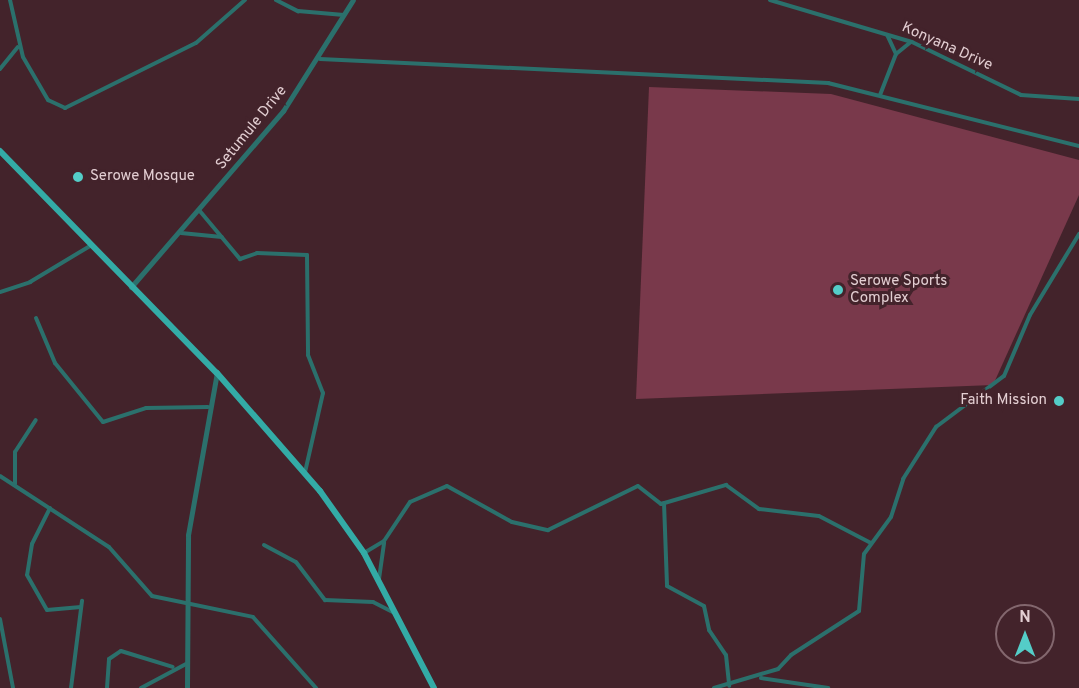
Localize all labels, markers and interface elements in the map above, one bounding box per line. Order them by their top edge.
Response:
street label: Konyana Drive [899,19,995,75]
street label: Setumule Drive [213,82,291,174]
place label: Serowe Mosque [90,168,195,186]
marker: Serowe Mosque [71,170,85,184]
place label: Serowe Sports Complex [850,272,947,307]
marker: Serowe Sports Complex [831,283,845,297]
place label: Faith Mission [960,392,1047,410]
marker: Faith Mission [1052,394,1066,408]
north arrow [995,604,1055,664]
text: N [1019,608,1031,628]

